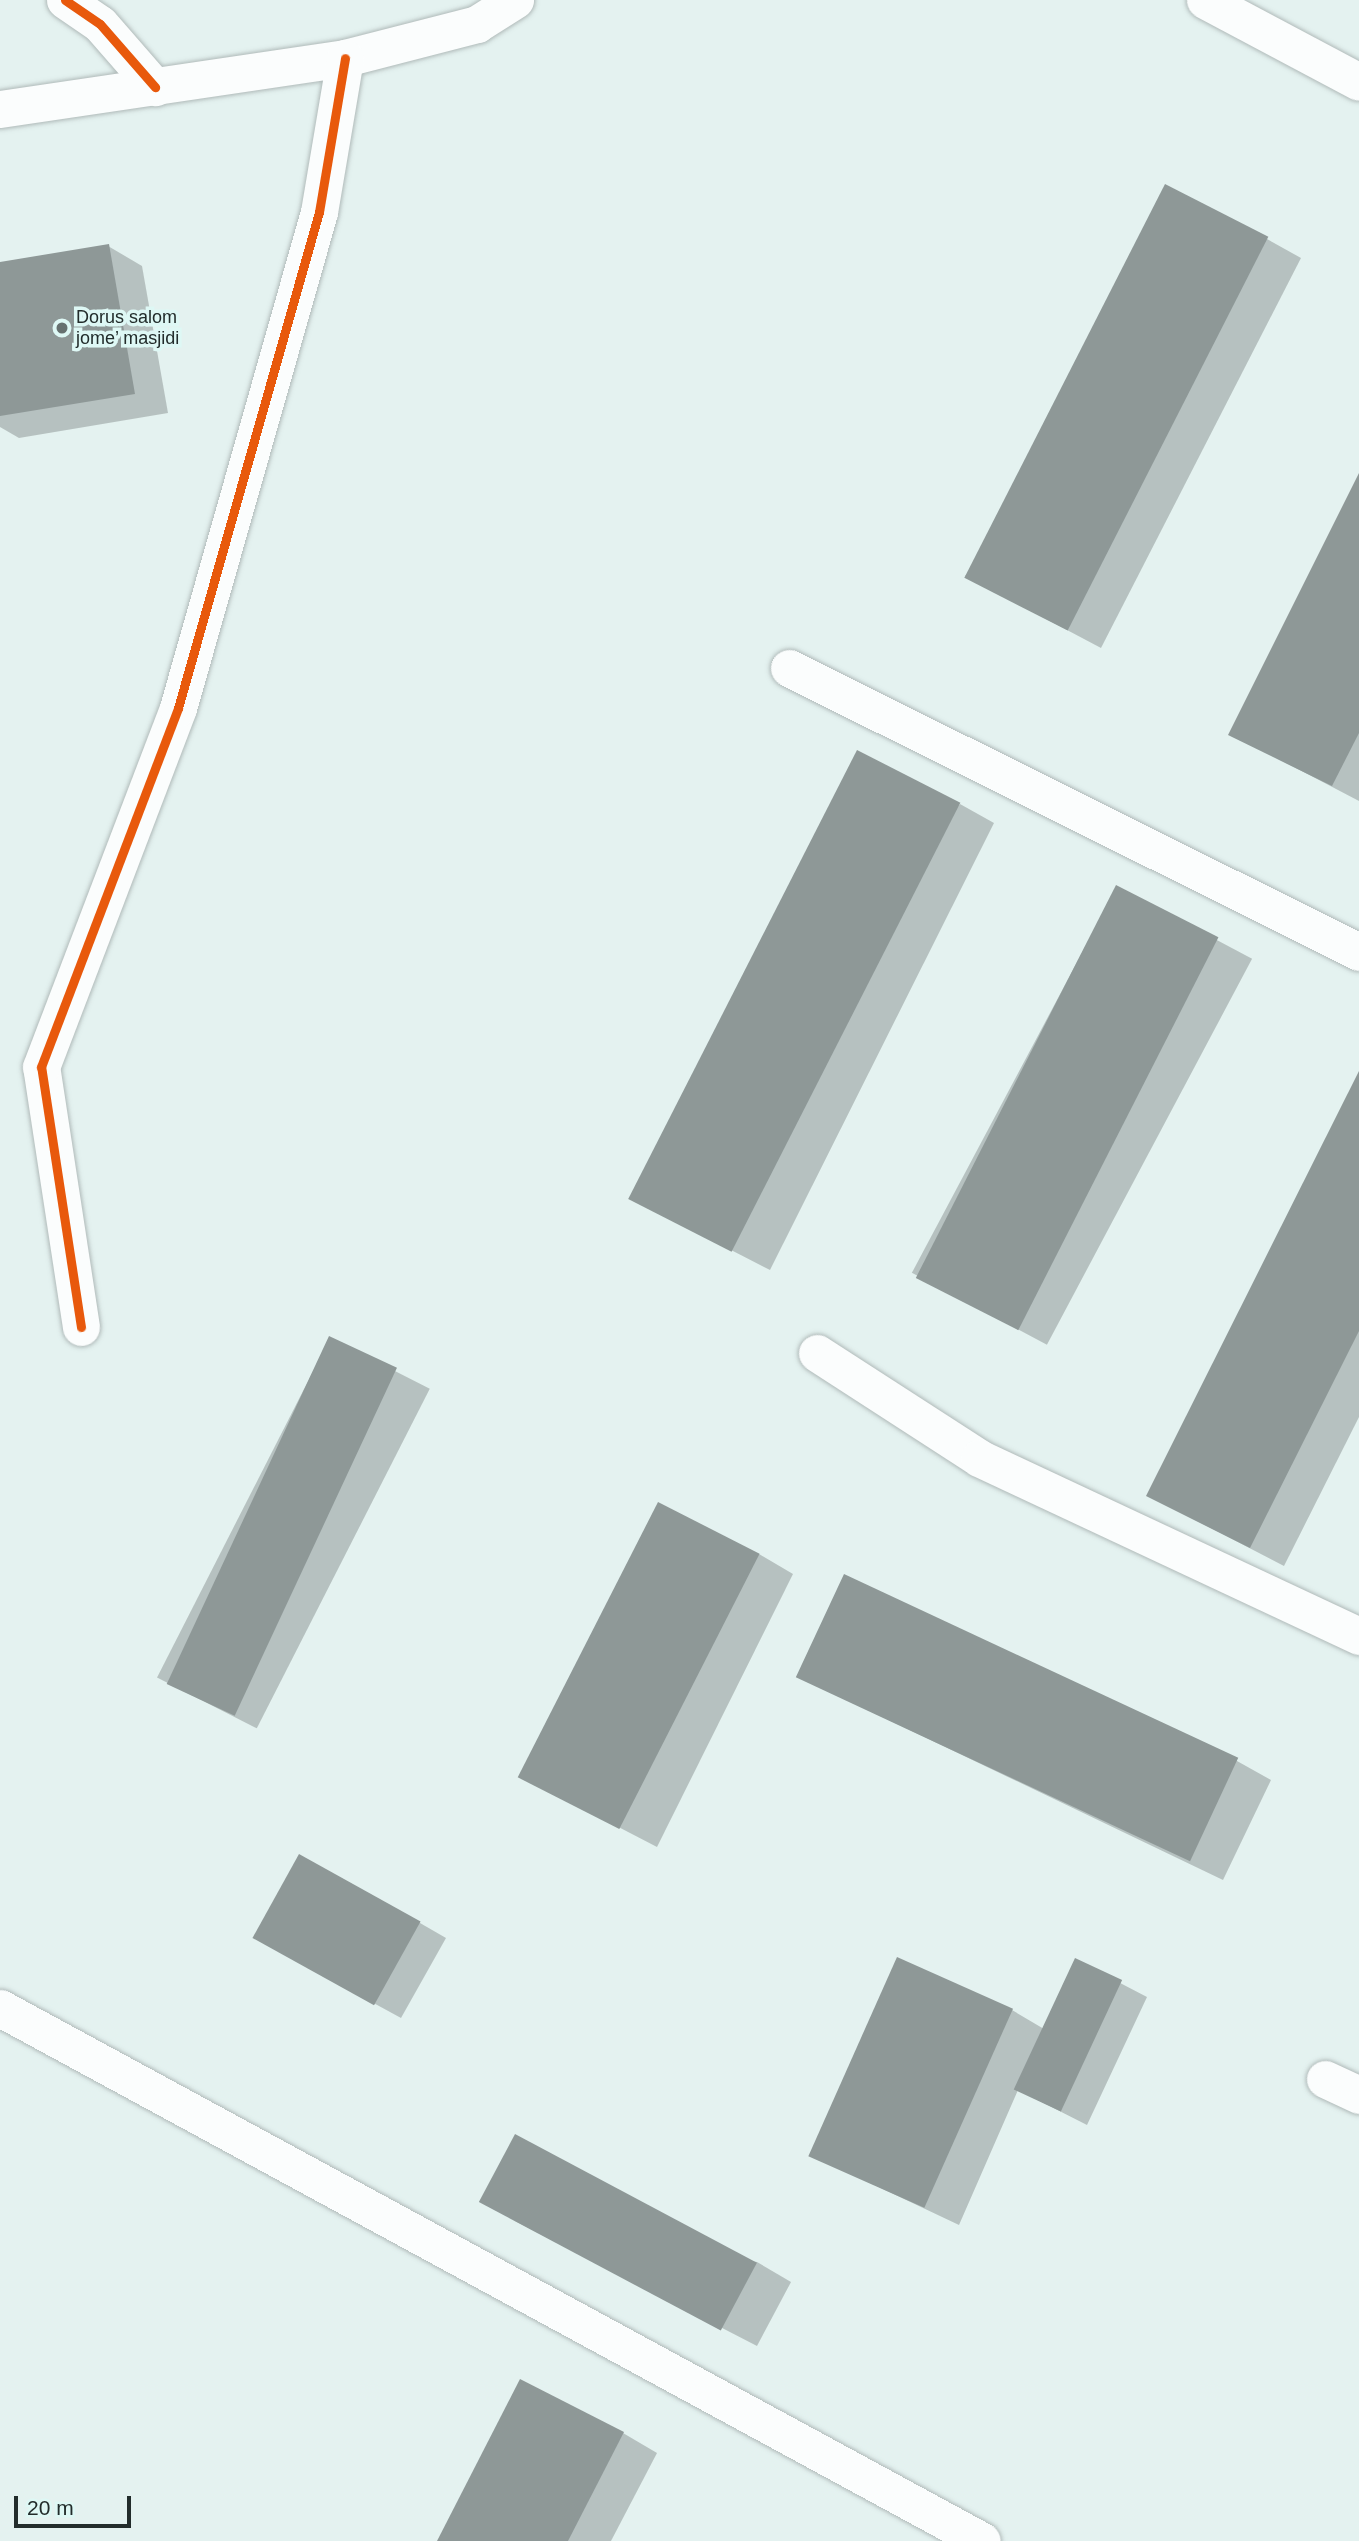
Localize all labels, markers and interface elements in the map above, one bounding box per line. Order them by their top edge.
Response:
place label: Dorus salom jome’ masjidi [76,307,180,350]
marker: Dorus salom jome’ masjidi [54,320,70,336]
scale bar [18,2482,135,2526]
text: 20 m [27,2496,74,2519]

